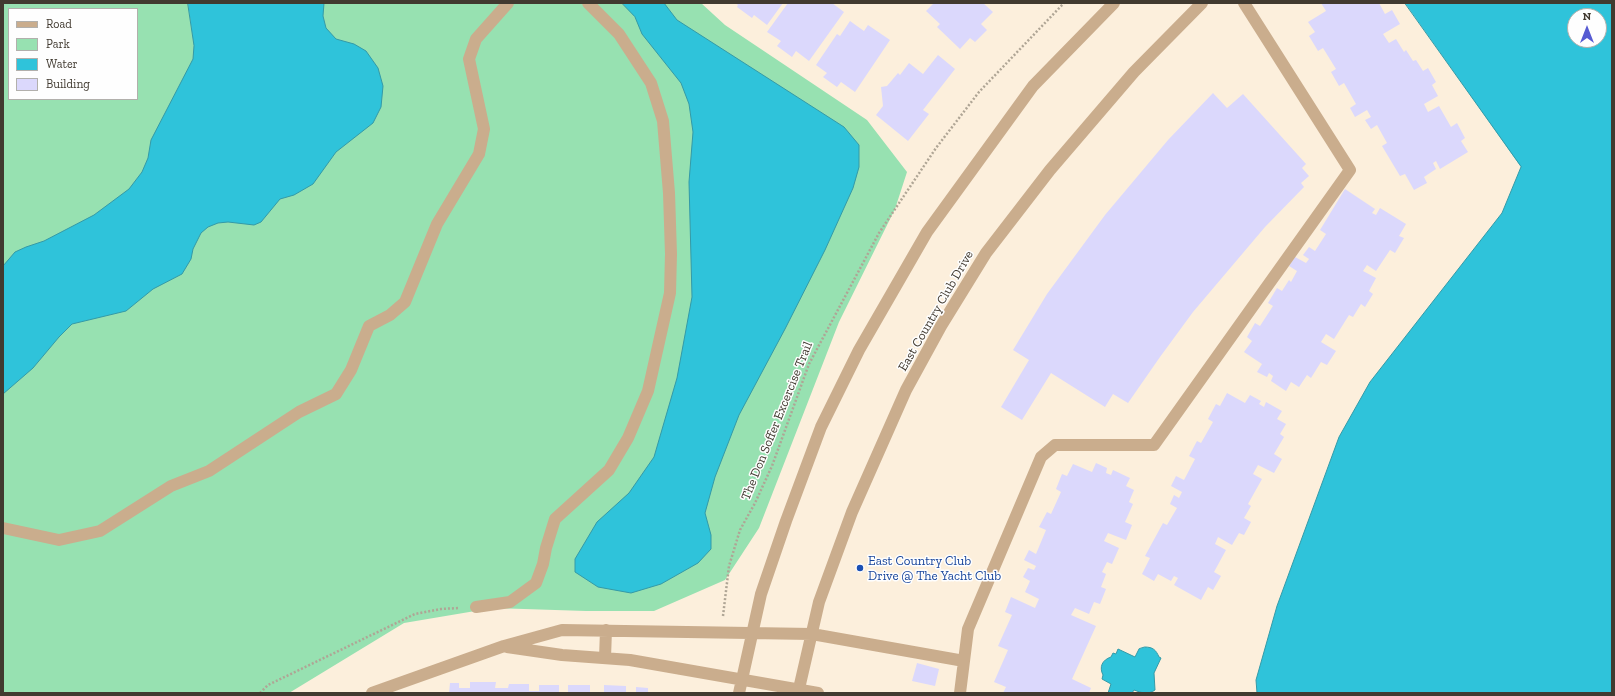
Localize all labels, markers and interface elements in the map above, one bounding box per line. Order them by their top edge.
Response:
legend [8,8,138,100]
north arrow [1567,8,1607,48]
text: N [1583,10,1591,23]
text: Road [46,17,72,31]
text: Park [46,37,70,51]
text: Water [46,57,78,71]
text: Building [46,77,90,91]
street label: East Country Club Drive [895,248,977,374]
street label: The Don Soffer Excercise Trail [738,340,816,502]
place label: East Country Club Drive @ The Yacht Club [868,553,1001,584]
marker: East Country Club Drive @ The Yacht Club [855,563,865,573]

